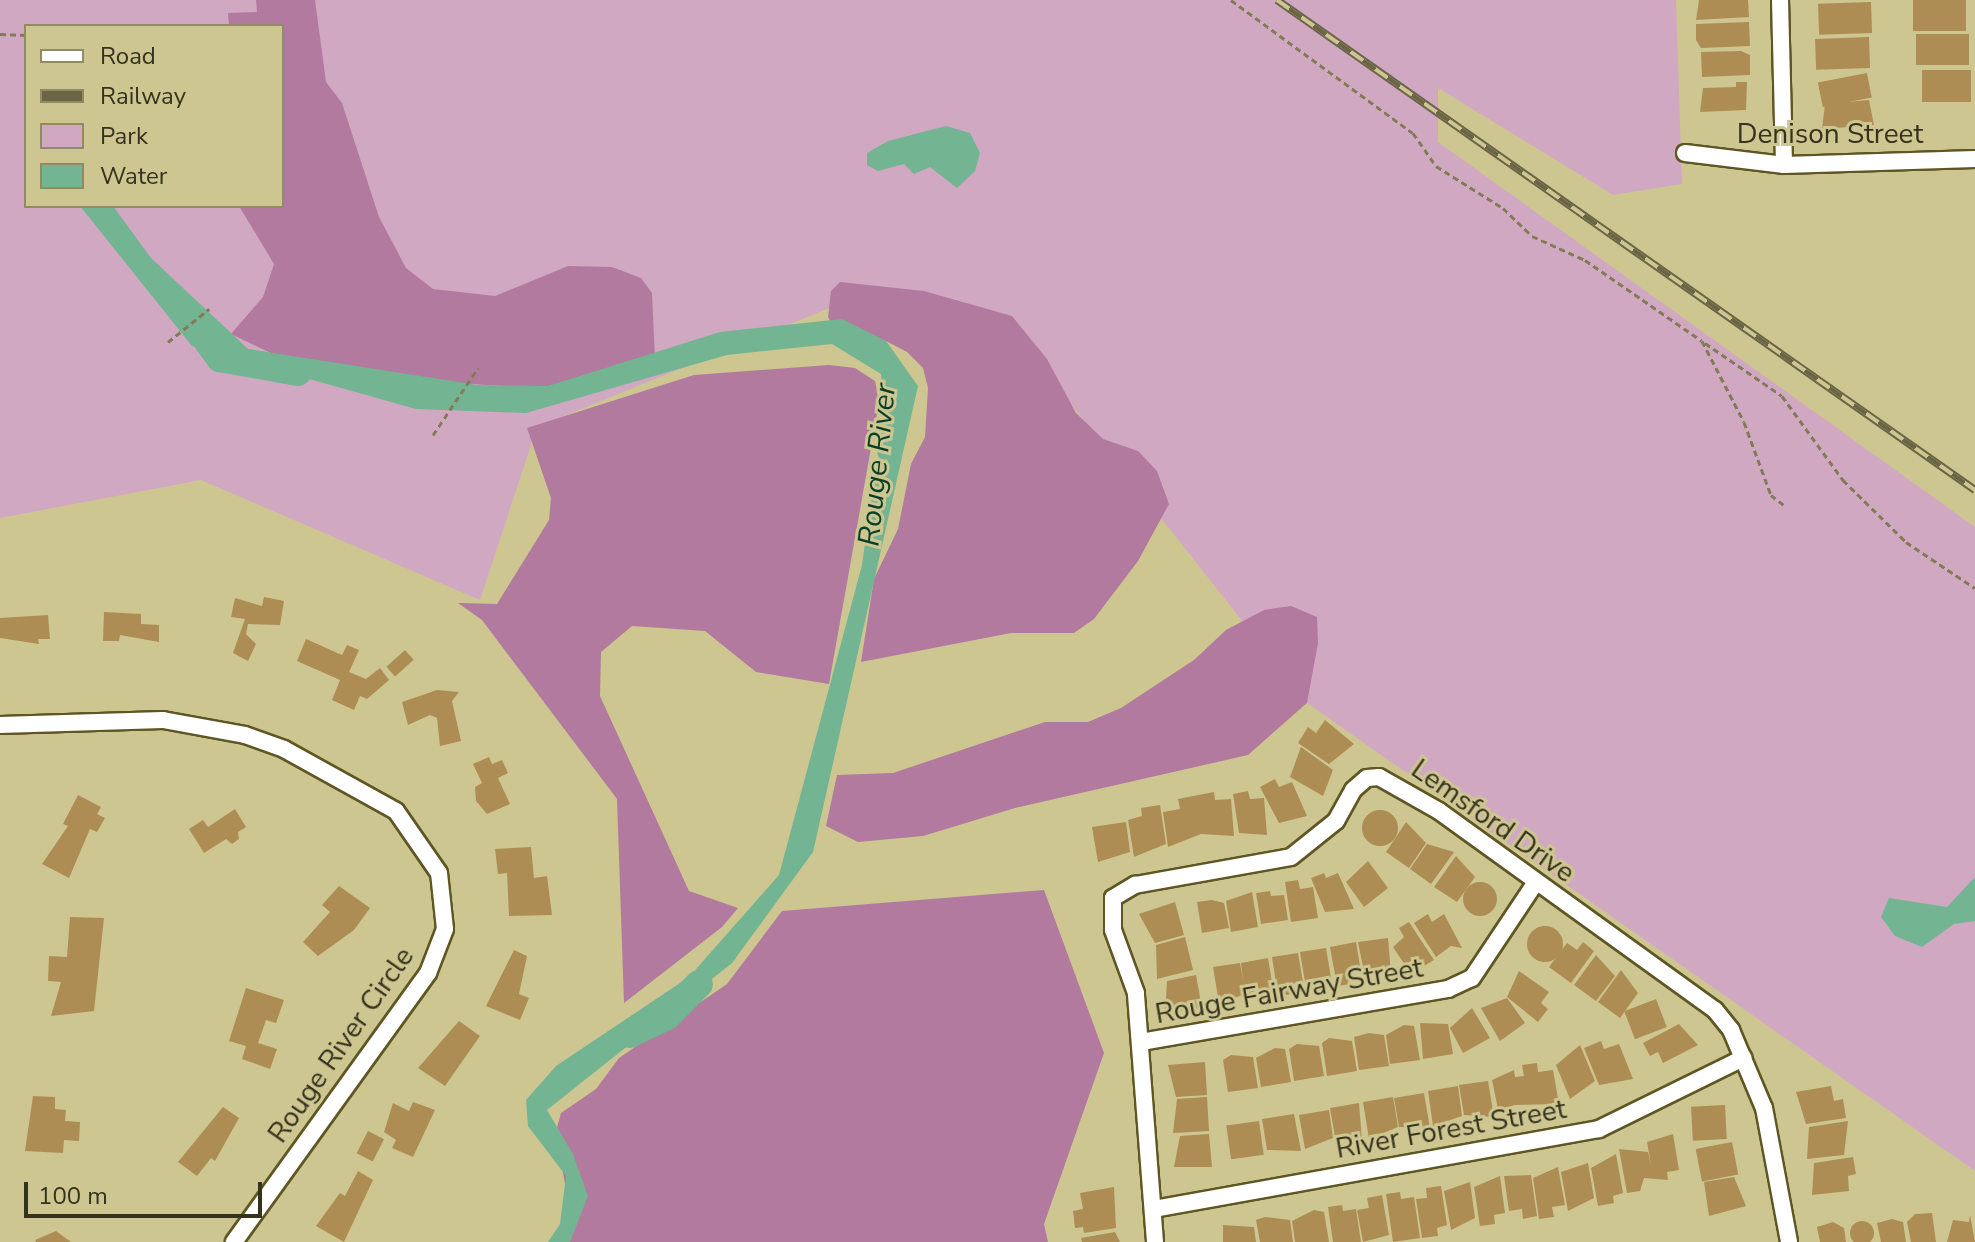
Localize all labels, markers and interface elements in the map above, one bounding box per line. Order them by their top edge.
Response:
legend [24,24,284,208]
text: Road [100,40,156,72]
text: Railway [100,80,186,112]
street label: Denison Street [1737,117,1923,151]
text: Park [100,120,148,152]
text: Water [100,160,167,192]
water label: Rouge River [852,382,904,548]
street label: Lemsford Drive [1405,752,1581,890]
street label: Rouge River Circle [261,941,421,1149]
street label: Rouge Fairway Street [1153,951,1425,1031]
street label: River Forest Street [1333,1092,1569,1166]
scale bar [28,1166,266,1216]
text: 100 m [38,1180,108,1212]

